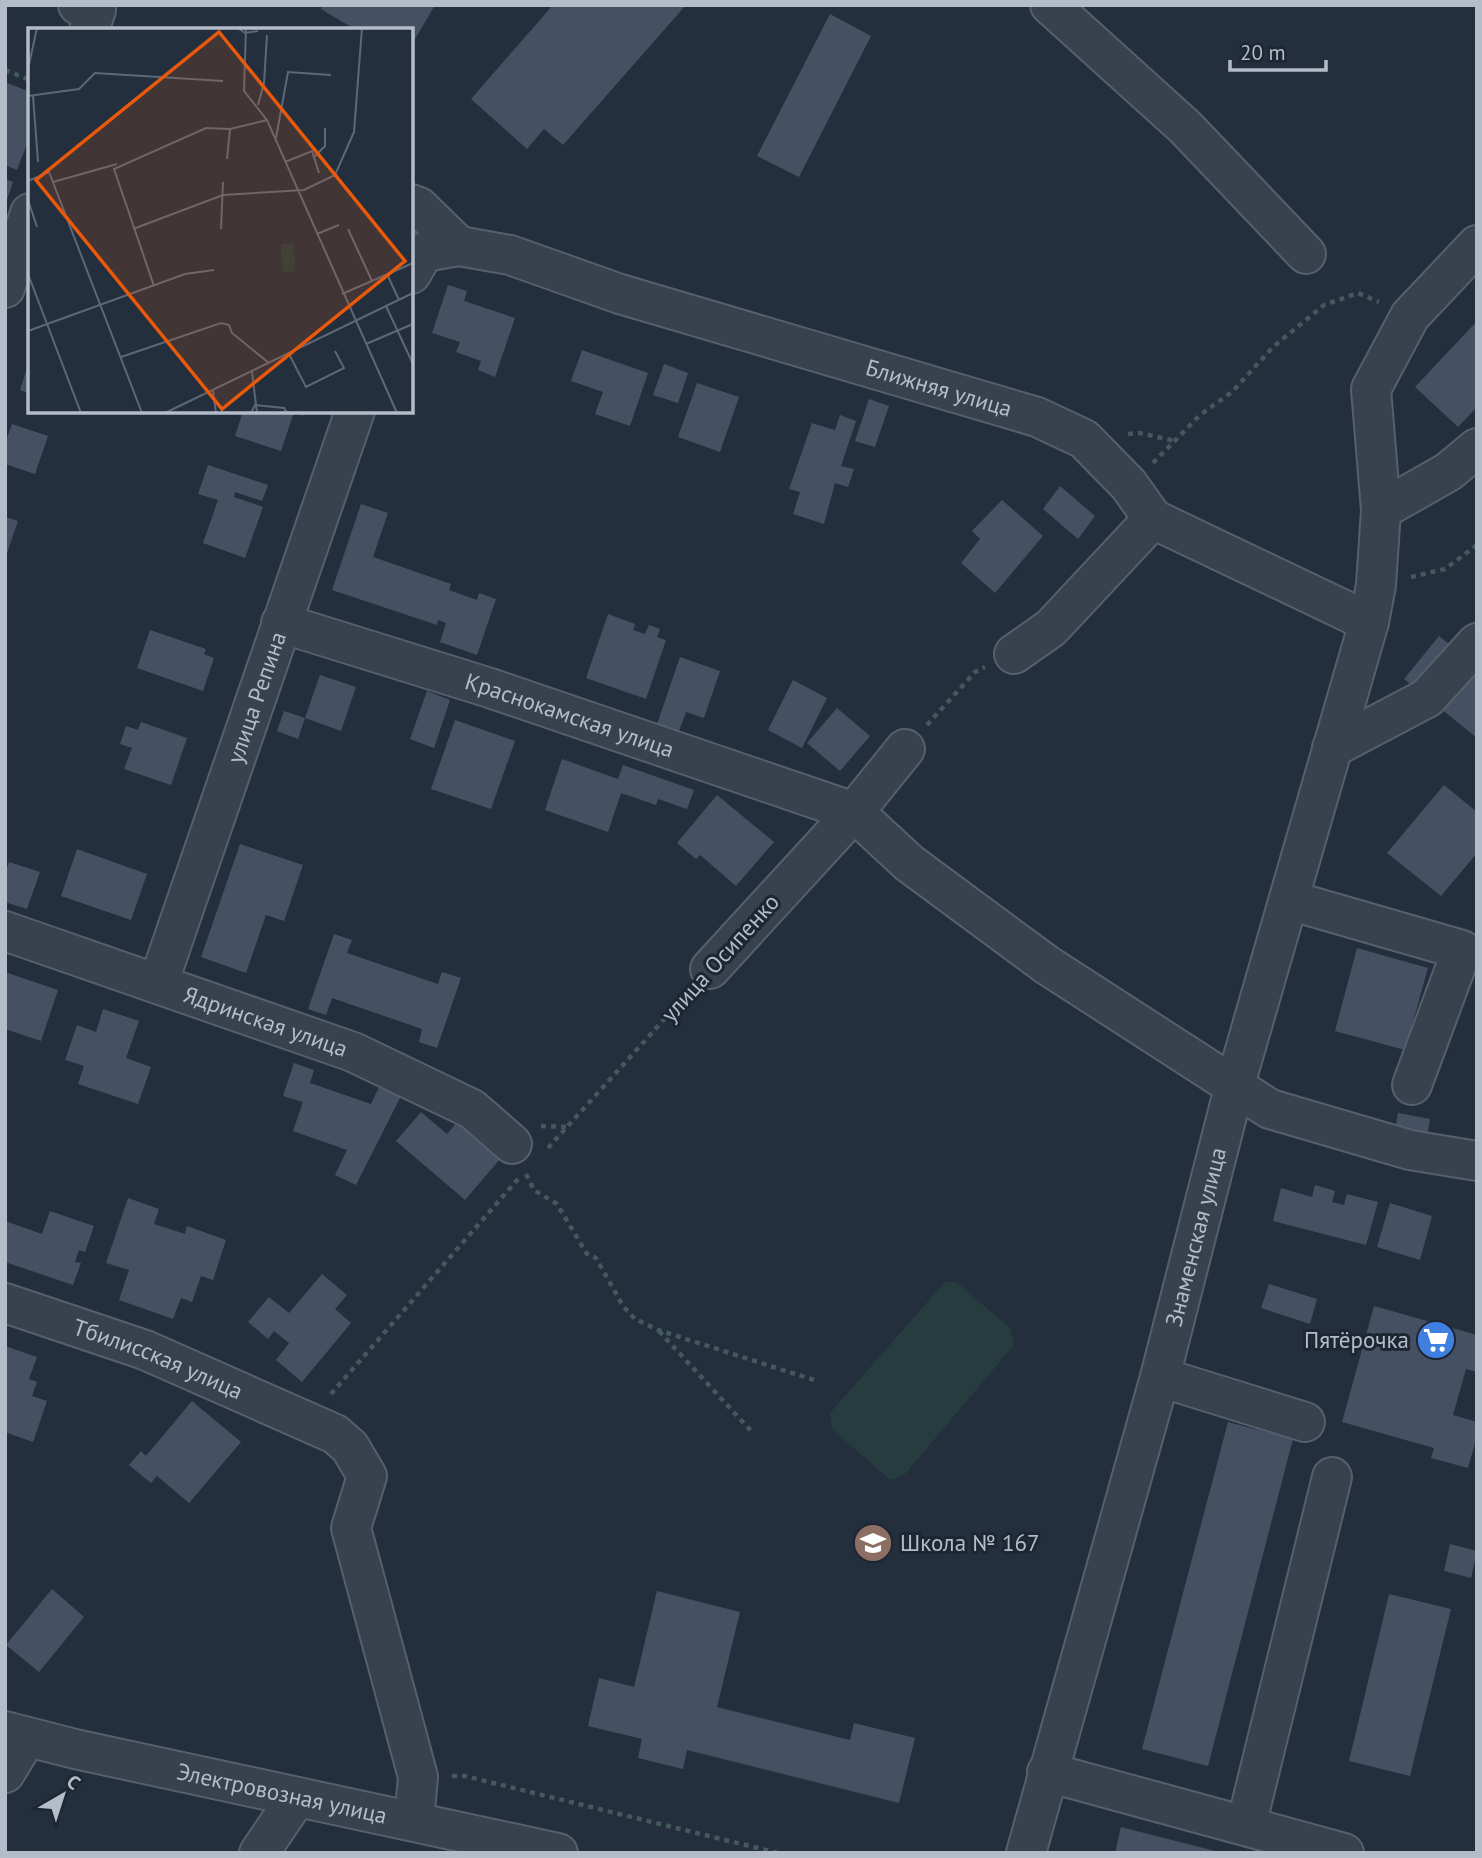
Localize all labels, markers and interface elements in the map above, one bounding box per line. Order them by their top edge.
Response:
inset map [28,28,413,413]
scale bar [1230,28,1326,72]
text: 20 m [1240,39,1286,66]
street label: Ближняя улица [862,352,1016,423]
street label: улица Репина [220,628,292,767]
street label: Краснокамская улица [462,666,678,764]
street label: улица Осипенко [654,887,785,1028]
street label: Ядринская улица [180,979,352,1063]
street label: Знаменская улица [1159,1144,1232,1329]
street label: Тбилисская улица [70,1312,247,1405]
supermarket icon: Пятёрочка [1415,1319,1457,1361]
place label: Пятёрочка [1304,1325,1409,1354]
school or university icon: Школа № 167 [852,1522,894,1564]
place label: Школа № 167 [900,1528,1040,1557]
street label: Электровозная улица [174,1756,390,1830]
north arrow [28,1760,98,1830]
text: С [62,1769,86,1795]

